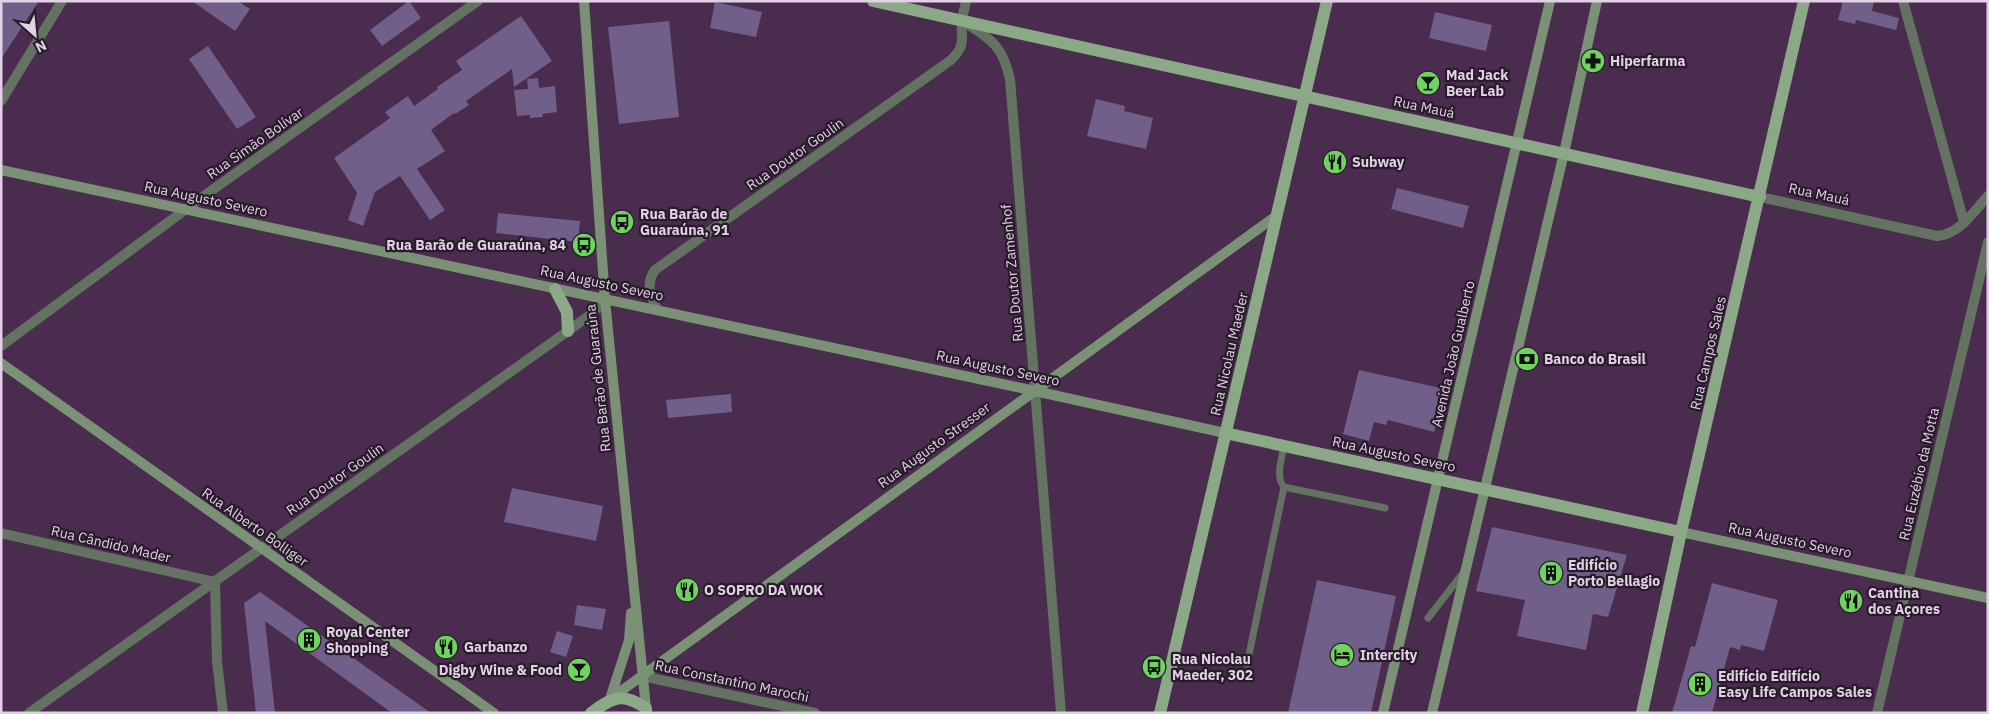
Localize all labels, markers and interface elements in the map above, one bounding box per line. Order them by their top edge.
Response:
north arrow [10,10,60,60]
text: N [32,36,50,57]
pharmacy icon: Hiperfarma [1580,48,1606,74]
place label: Hiperfarma [1610,52,1685,70]
place label: Mad Jack Beer Lab [1446,66,1509,100]
bar icon: Mad Jack Beer Lab [1415,70,1441,96]
street label: Rua Mauá [1392,92,1457,122]
street label: Rua Simão Bolívar [203,103,307,183]
street label: Rua Doutor Goulin [743,114,847,194]
restaurant icon: Subway [1322,149,1348,175]
place label: Subway [1352,153,1405,171]
street label: Rua Augusto Severo [143,177,270,221]
street label: Rua Mauá [1787,179,1852,209]
street label: Rua Doutor Zamenhof [997,203,1027,342]
place label: Rua Barão de Guaraúna, 91 [640,205,730,239]
bus stop icon: Rua Barão de Guaraúna, 91 [609,209,635,235]
bus stop icon: Rua Barão de Guaraúna, 84 [571,232,597,258]
place label: Rua Barão de Guaraúna, 84 [386,236,566,254]
street label: Rua Augusto Severo [539,261,666,305]
street label: Avenida João Gualberto [1427,279,1479,429]
street label: Rua Nicolau Maeder [1206,291,1252,417]
street label: Rua Campos Sales [1686,294,1730,412]
street label: Rua Barão de Guaraúna [581,303,615,453]
street label: Rua Augusto Severo [935,346,1062,390]
bank icon: Banco do Brasil [1514,346,1540,372]
place label: Banco do Brasil [1544,350,1646,368]
street label: Rua Augusto Stresser [874,398,994,492]
street label: Rua Euzébio da Motta [1895,405,1943,542]
street label: Rua Augusto Severo [1331,432,1458,476]
street label: Rua Doutor Goulin [283,439,387,519]
street label: Rua Alberto Bolliger [198,484,312,570]
street label: Rua Augusto Severo [1727,518,1854,562]
street label: Rua Cândido Mader [49,521,173,567]
place label: Edifício Porto Bellagio [1568,556,1660,590]
building icon: Edifício Porto Bellagio [1538,560,1564,586]
restaurant icon: O SOPRO DA WOK [674,577,700,603]
place label: O SOPRO DA WOK [704,581,823,599]
place label: Cantina dos Açores [1868,584,1940,618]
restaurant icon: Cantina dos Açores [1838,588,1864,614]
place label: Royal Center Shopping [326,623,410,657]
building icon: Royal Center Shopping [296,627,322,653]
restaurant icon: Garbanzo [433,634,459,660]
place label: Garbanzo [464,638,528,656]
hotel icon: Intercity [1329,642,1355,668]
place label: Intercity [1360,646,1418,664]
place label: Rua Nicolau Maeder, 302 [1172,650,1253,684]
bus stop icon: Rua Nicolau Maeder, 302 [1141,654,1167,680]
street label: Rua Constantino Marochi [653,656,811,706]
bar icon: Digby Wine & Food [566,657,592,683]
place label: Digby Wine & Food [439,661,562,679]
place label: Edifício Edifício Easy Life Campos Sales [1718,667,1872,701]
building icon: Edifício Edifício Easy Life Campos Sales [1687,671,1713,697]

